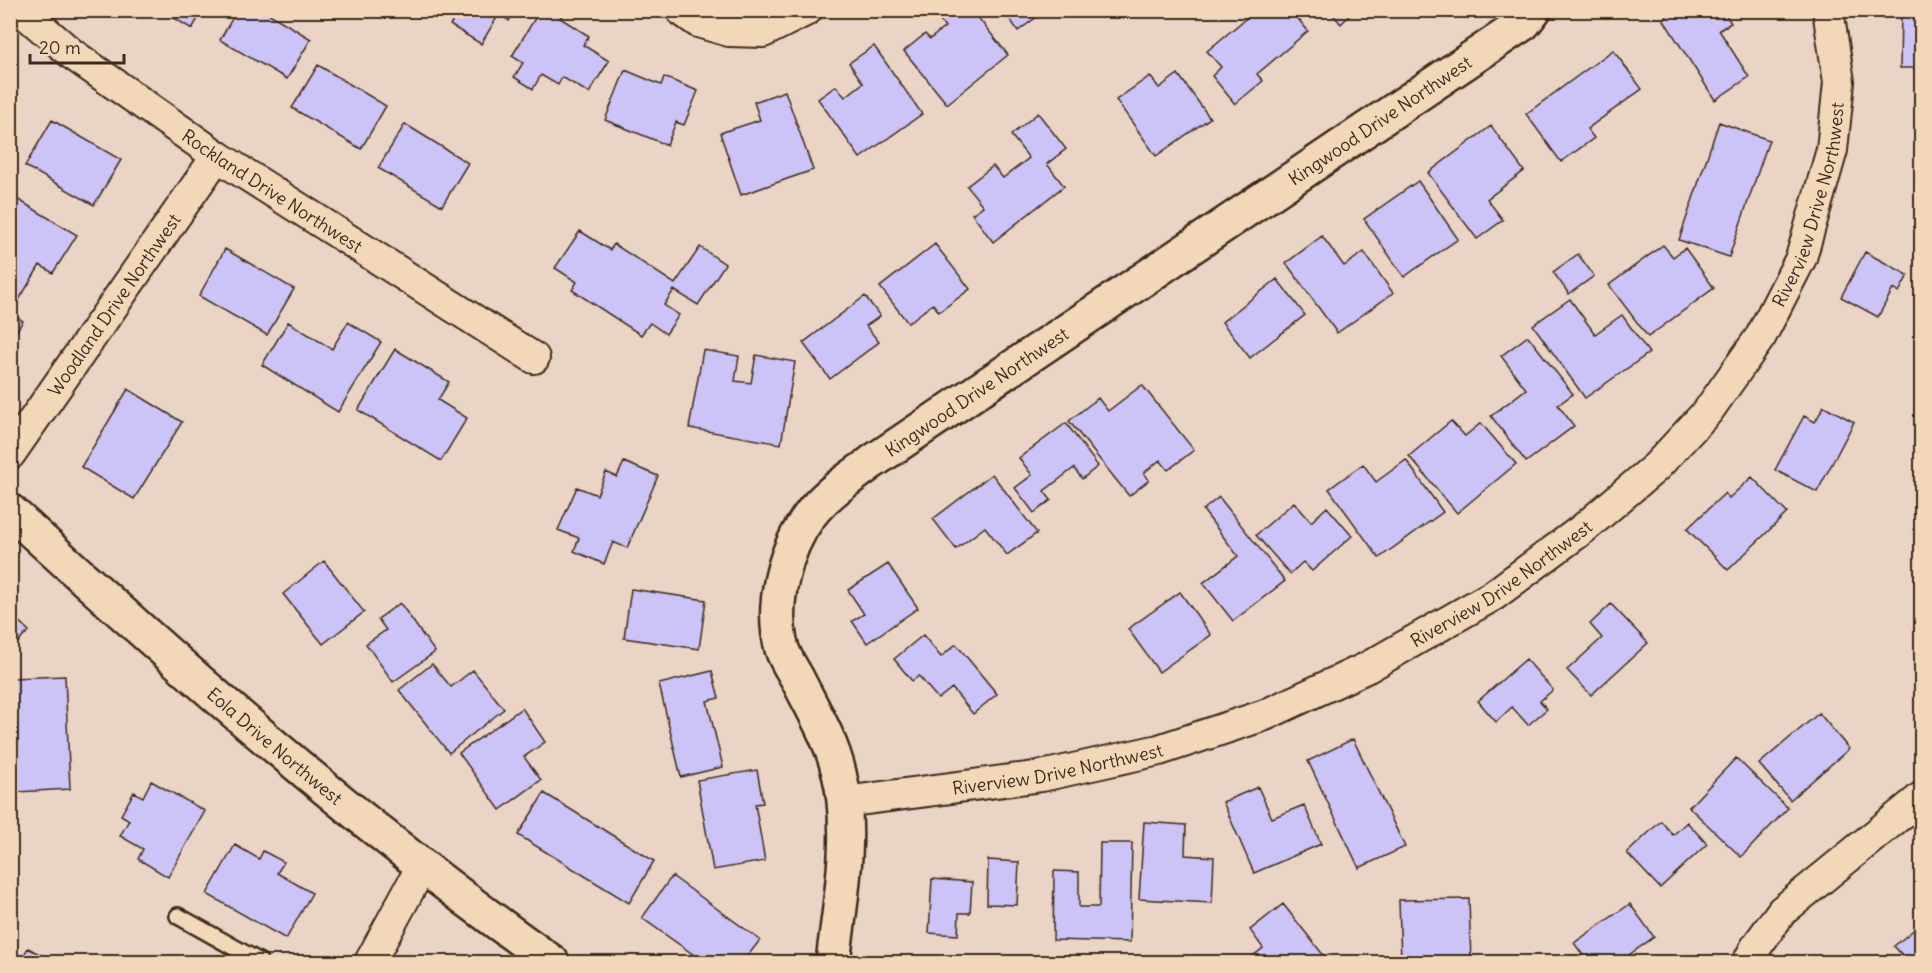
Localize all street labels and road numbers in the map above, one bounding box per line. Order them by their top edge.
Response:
street label: Kingwood Drive Northwest [1284,50,1476,190]
street label: Riverview Drive Northwest [1767,101,1848,311]
street label: Rockland Drive Northwest [178,124,367,257]
street label: Woodland Drive Northwest [42,209,185,400]
street label: Kingwood Drive Northwest [880,322,1073,462]
street label: Riverview Drive Northwest [1406,515,1596,652]
street label: Eola Drive Northwest [202,682,347,809]
street label: Riverview Drive Northwest [951,738,1166,799]

